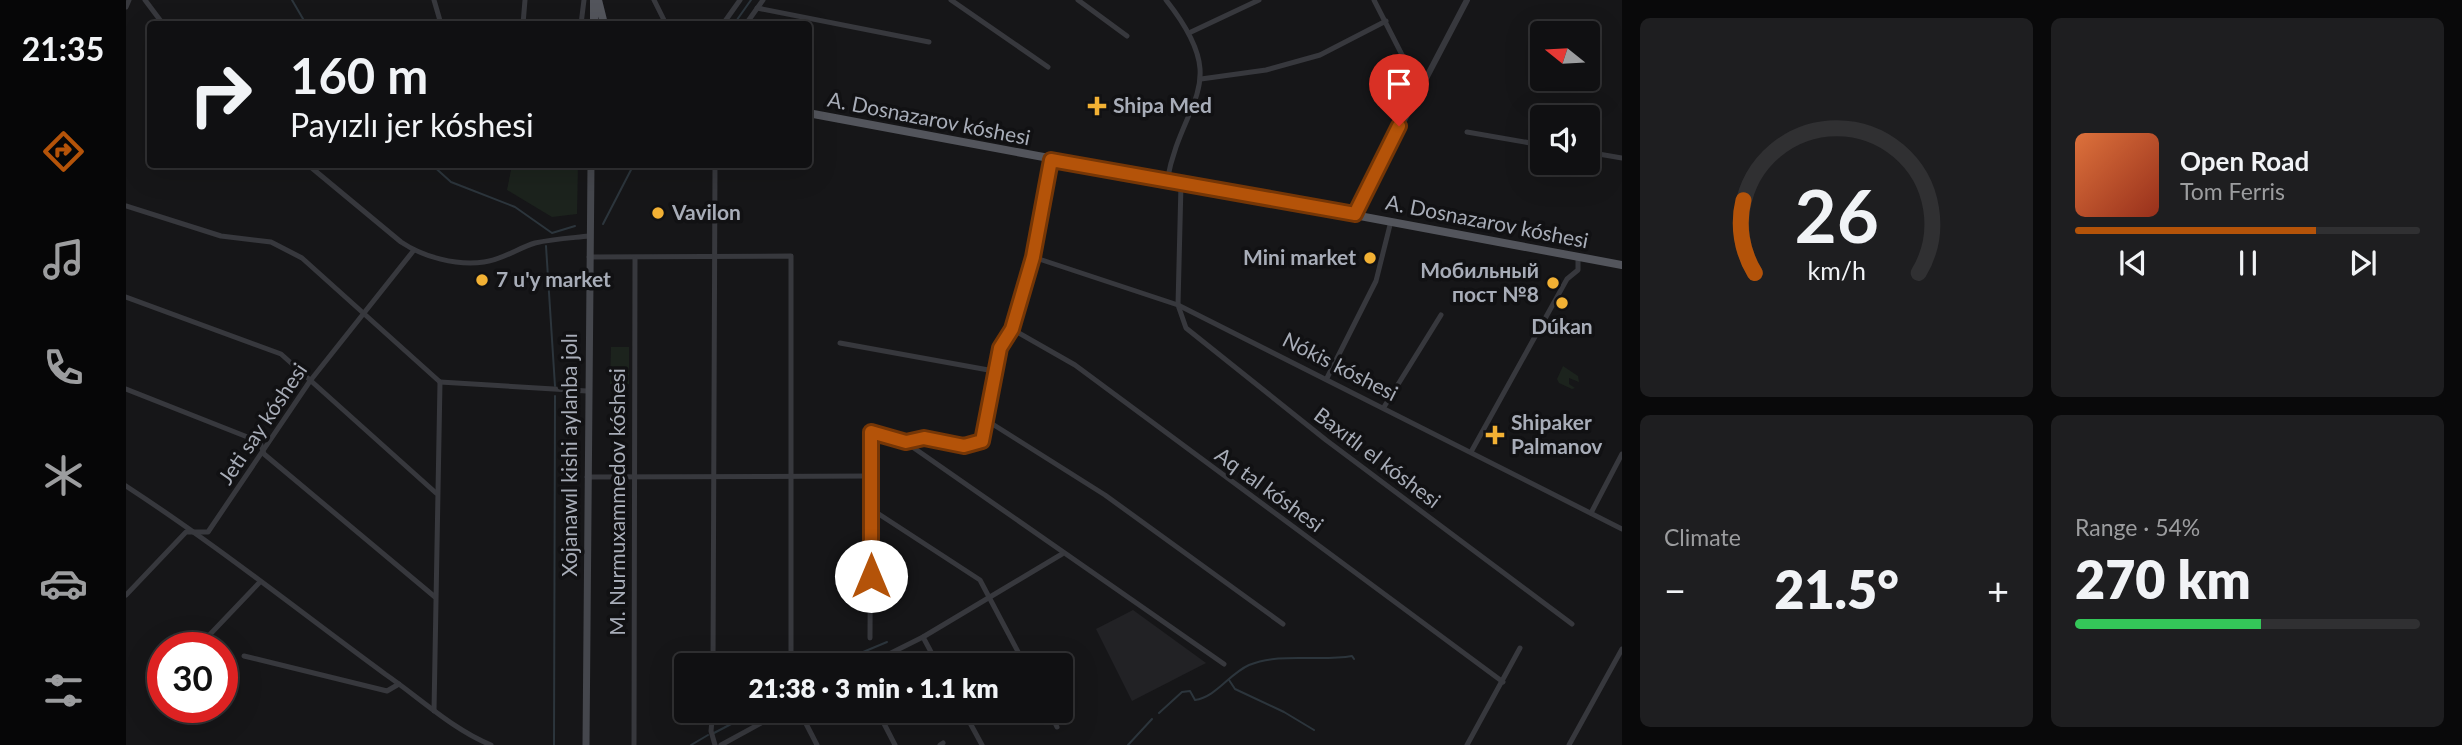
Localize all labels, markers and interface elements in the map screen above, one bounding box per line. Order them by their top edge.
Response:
north arrow [1530,21,1600,91]
map controls [1530,21,1600,175]
text: 21:35 [22,29,104,68]
text: 160 m [290,46,428,104]
icon: right [175,49,266,140]
pin [1369,54,1429,126]
icon: arrive [1380,65,1418,103]
street label: A. Dosnazarov kóshesi [826,86,1033,149]
place label: Shipa Med [1113,92,1212,117]
marker: Shipa Med [1087,96,1107,116]
text: Payızlı jer kóshesi [290,105,534,144]
button: sound [1530,105,1600,175]
icon: directions [39,127,88,176]
text: Open Road [2180,145,2309,177]
text: 26 [1794,172,1879,260]
text: Tom Ferris [2180,177,2285,205]
street label: A. Dosnazarov kóshesi [1384,189,1591,252]
place label: Vavilon [671,199,741,224]
marker: Vavilon [650,205,666,221]
icon: music [39,235,88,284]
place label: Mini market [1243,244,1356,269]
icon: previous [2114,244,2152,282]
icon: pause [2229,244,2267,282]
icon: next [2344,244,2382,282]
marker: Mini market [1362,250,1378,266]
text: km/h [1807,255,1866,285]
place label: Мобильный пост №8 [1420,257,1539,306]
place label: 7 u'y market [496,266,611,291]
marker: 7 u'y market [474,272,490,288]
marker: Мобильный пост №8 [1545,275,1561,291]
marker: Dúkan [1554,295,1570,311]
place label: Dúkan [1531,313,1593,338]
street label: Nókis kóshesi [1279,326,1402,405]
street label: Xojanawıl kishi aylanba jolı [556,333,581,577]
icon: phone [39,343,88,392]
street label: Jeti say kóshesi [212,358,311,489]
street label: M. Nurmuxammedov kóshesi [604,368,629,636]
street label: Baxıtlı el kóshesi [1310,401,1446,512]
place label: Shipaker Palmanov [1511,409,1602,458]
marker: Shipaker Palmanov [1485,425,1505,445]
street label: Aq tal kóshesi [1211,441,1329,536]
icon: climate [39,451,88,500]
text: Range · 54% [2075,513,2200,541]
text: Climate [1664,523,1741,551]
position arrow [834,539,908,613]
text: 270 km [2075,548,2251,610]
text: 21.5° [1774,558,1899,620]
icon: car [39,559,88,608]
text: − [1664,567,1686,613]
text: + [1987,567,2009,613]
speed limit sign: 30 [147,632,238,723]
icon: filters [39,666,88,715]
text: 21:38 · 3 min · 1.1 km [748,672,999,704]

